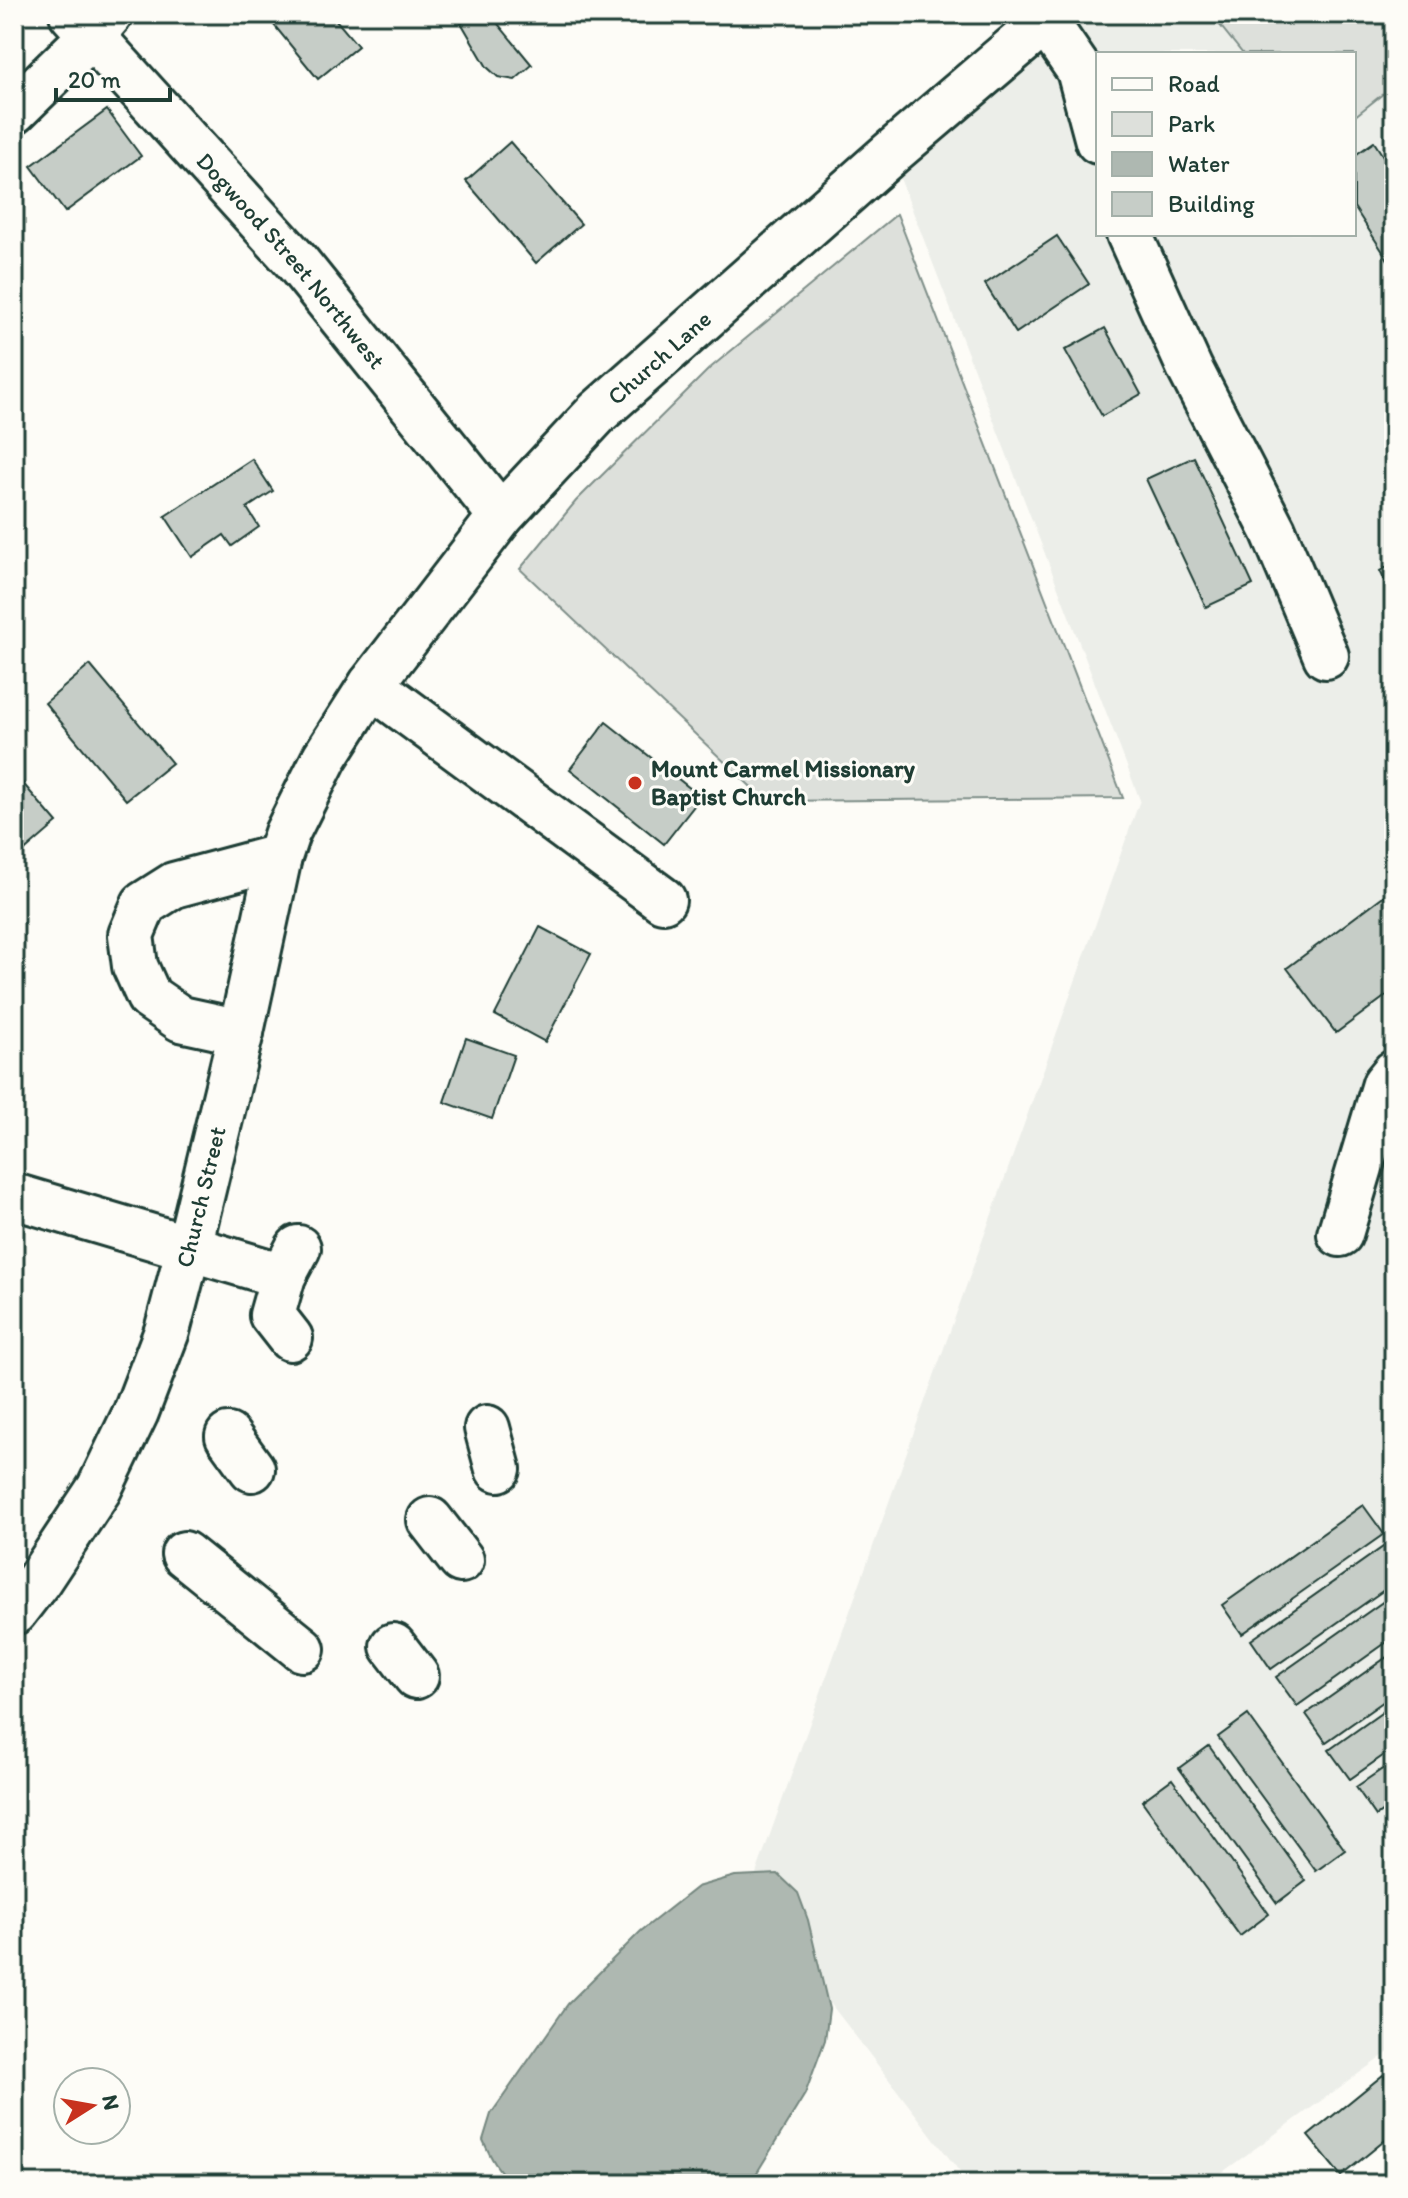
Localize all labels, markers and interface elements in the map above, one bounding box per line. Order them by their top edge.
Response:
scale bar [56,52,170,102]
legend [1096,52,1356,236]
text: 20 m [68,65,121,94]
text: Road [1168,69,1220,98]
text: Park [1168,109,1215,138]
street label: Dogwood Street Northwest [191,146,392,375]
text: Water [1168,149,1230,178]
text: Building [1168,189,1255,218]
street label: Church Lane [601,304,717,411]
place label: Mount Carmel Missionary Baptist Church [651,754,915,812]
marker: Mount Carmel Missionary Baptist Church [626,774,644,792]
street label: Church Street [169,1123,232,1271]
north arrow [52,2066,132,2146]
text: N [96,2092,126,2112]

